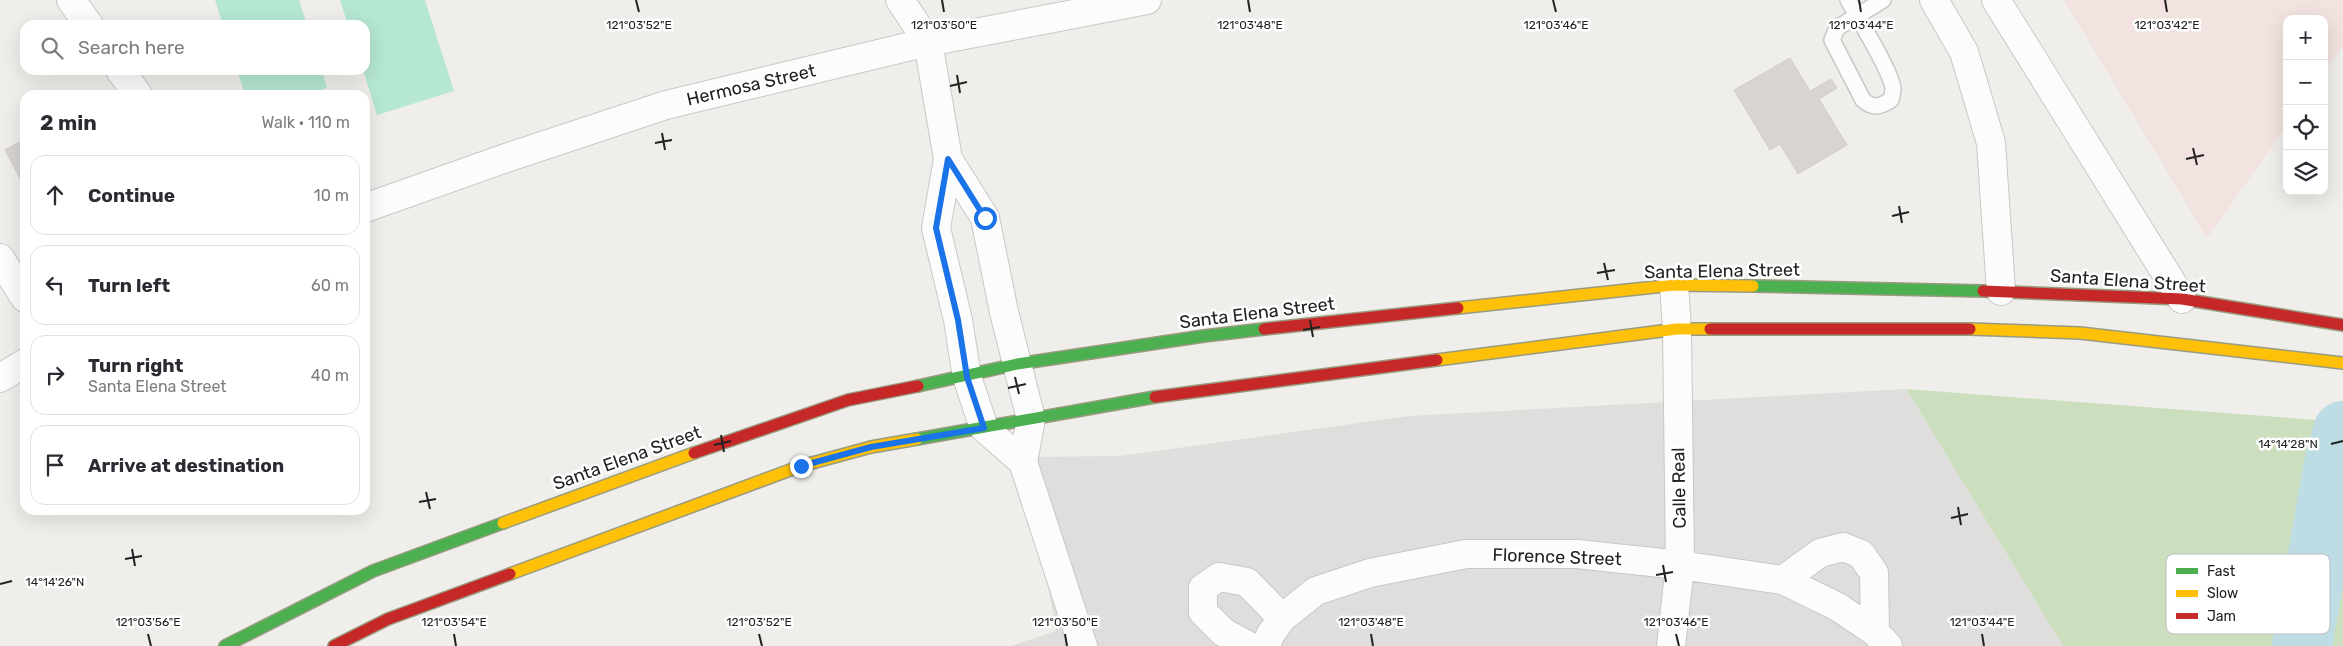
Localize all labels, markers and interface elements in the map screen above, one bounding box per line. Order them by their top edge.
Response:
map controls [2283,15,2328,195]
button: + [2283,15,2328,60]
text: 121°03'52"E [606,18,672,32]
text: 121°03'50"E [911,18,977,32]
text: 121°03'48"E [1217,18,1283,32]
text: 121°03'46"E [1524,18,1588,32]
text: 121°03'44"E [1828,18,1894,32]
text: 121°03'42"E [2134,18,2200,32]
search box [20,20,370,75]
icon: search [38,34,66,62]
text: Search here [78,36,185,59]
street label: Hermosa Street [684,59,818,111]
button: − [2283,60,2328,105]
button: locate [2283,105,2328,150]
text: 2 min [40,110,97,135]
text: Walk · 110 m [262,113,350,132]
button: layers [2283,150,2328,195]
icon: ahead [41,181,69,209]
text: Continue [88,184,175,207]
text: 10 m [314,186,349,205]
route start [974,207,997,230]
street label: Santa Elena Street [1644,259,1800,283]
street label: Santa Elena Street [2049,265,2207,297]
icon: left [41,271,69,299]
text: Turn left [88,274,170,297]
text: 60 m [311,276,349,295]
street label: Santa Elena Street [1178,293,1336,333]
text: Turn right [88,354,183,377]
icon: right [41,361,69,389]
text: 40 m [311,366,349,385]
text: Santa Elena Street [88,377,227,396]
street label: Santa Elena Street [550,421,704,495]
text: 14°14'28"N [2258,437,2318,451]
street label: Calle Real [1667,447,1691,529]
icon: arrive [41,451,69,479]
text: Arrive at destination [88,454,284,477]
route end [790,455,813,478]
street label: Florence Street [1492,544,1622,570]
legend [2166,554,2330,634]
text: Fast [2207,563,2236,580]
text: 14°14'26"N [26,575,84,589]
text: Slow [2207,585,2238,602]
text: Jam [2207,608,2236,625]
text: 121°03'56"E [115,615,181,629]
text: 121°03'54"E [421,615,487,629]
text: 121°03'52"E [726,615,792,629]
text: 121°03'50"E [1032,615,1098,629]
text: 121°03'48"E [1338,615,1404,629]
text: 121°03'46"E [1644,615,1708,629]
text: 121°03'44"E [1949,615,2015,629]

